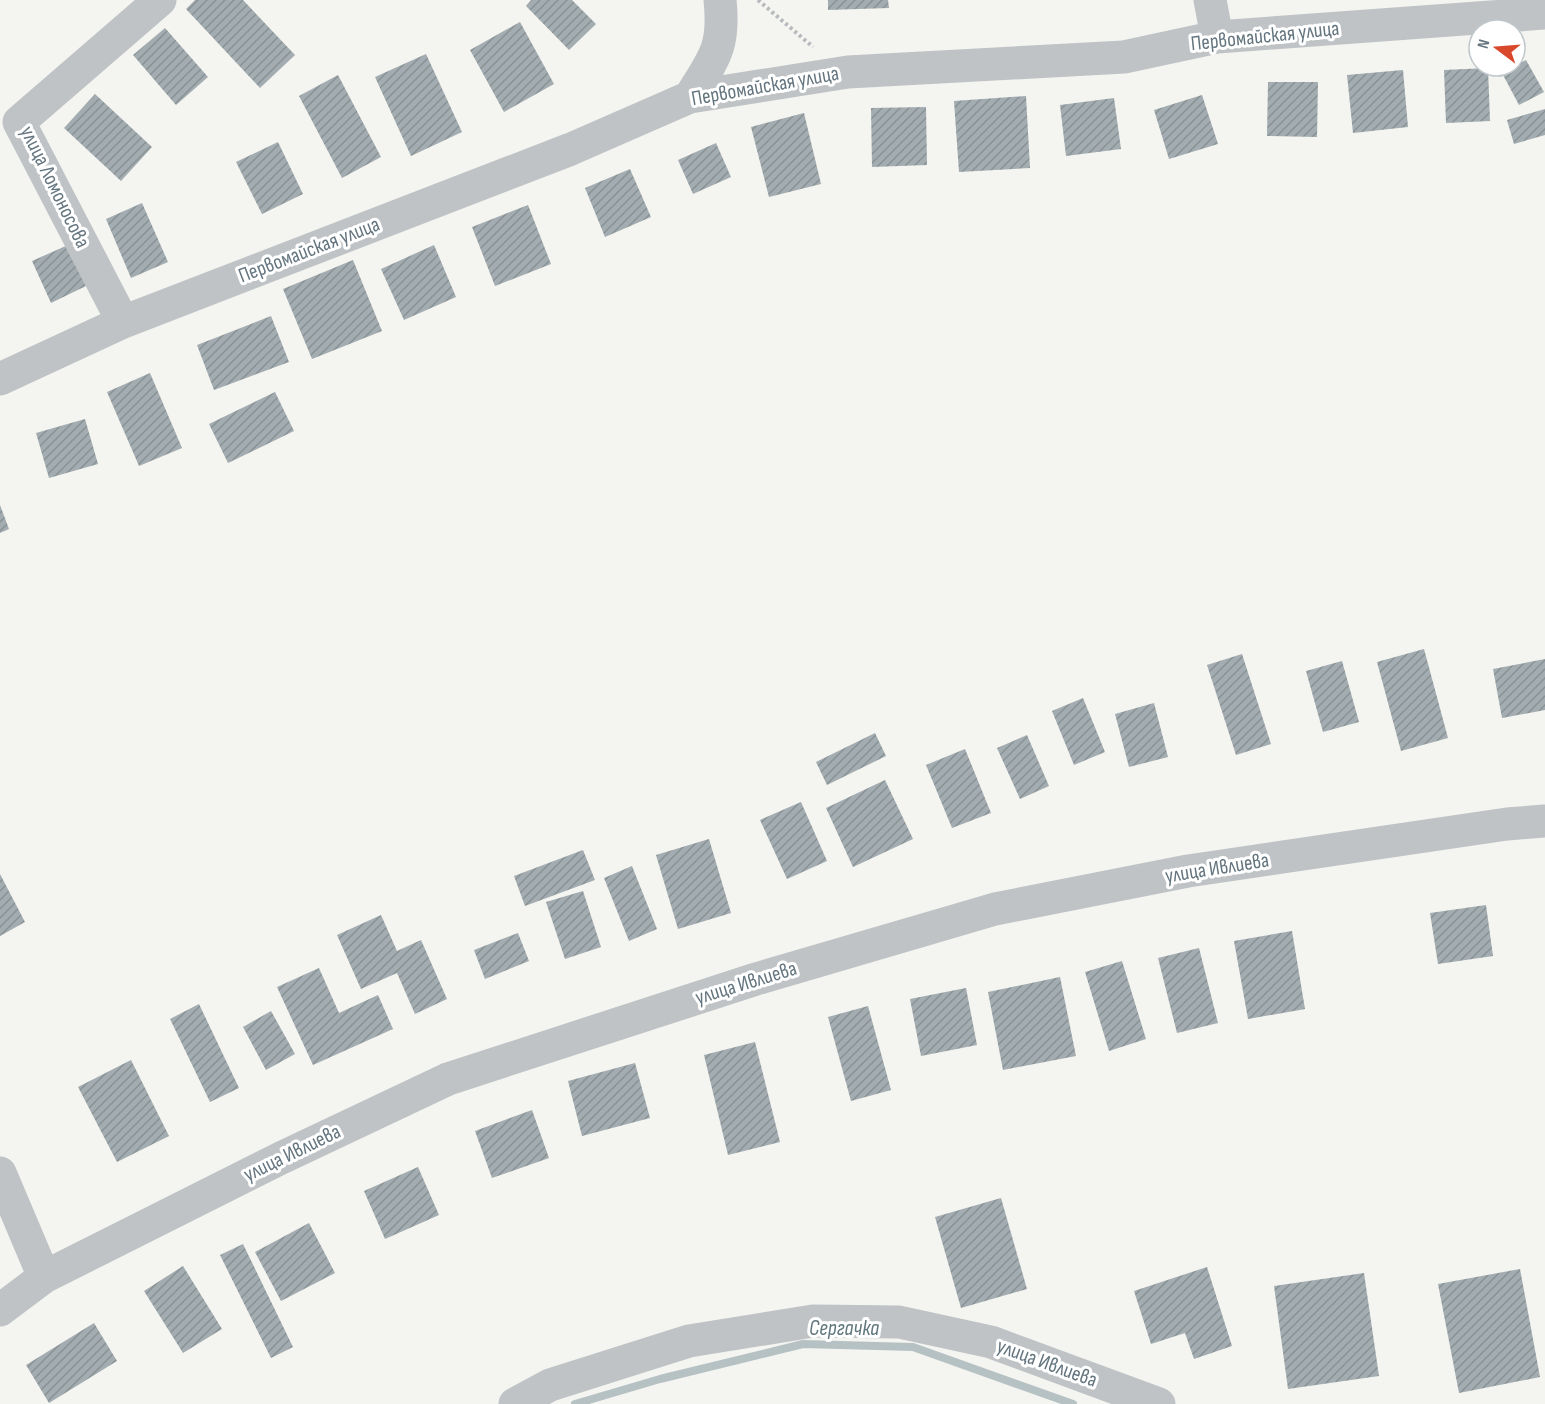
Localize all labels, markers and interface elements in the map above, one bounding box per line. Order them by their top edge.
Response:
street label: Первомайская улица [1189,16,1341,56]
north arrow [1467,18,1527,78]
text: N [1474,38,1494,51]
street label: Первомайская улица [689,61,841,111]
street label: улица Ломоносова [15,122,95,252]
street label: Первомайская улица [235,212,383,288]
street label: улица Ивлиева [1163,847,1271,889]
street label: улица Ивлиева [692,956,800,1010]
street label: улица Ивлиева [239,1119,345,1187]
water label: Сергачка [809,1315,879,1342]
street label: улица Ивлиева [993,1333,1101,1393]

